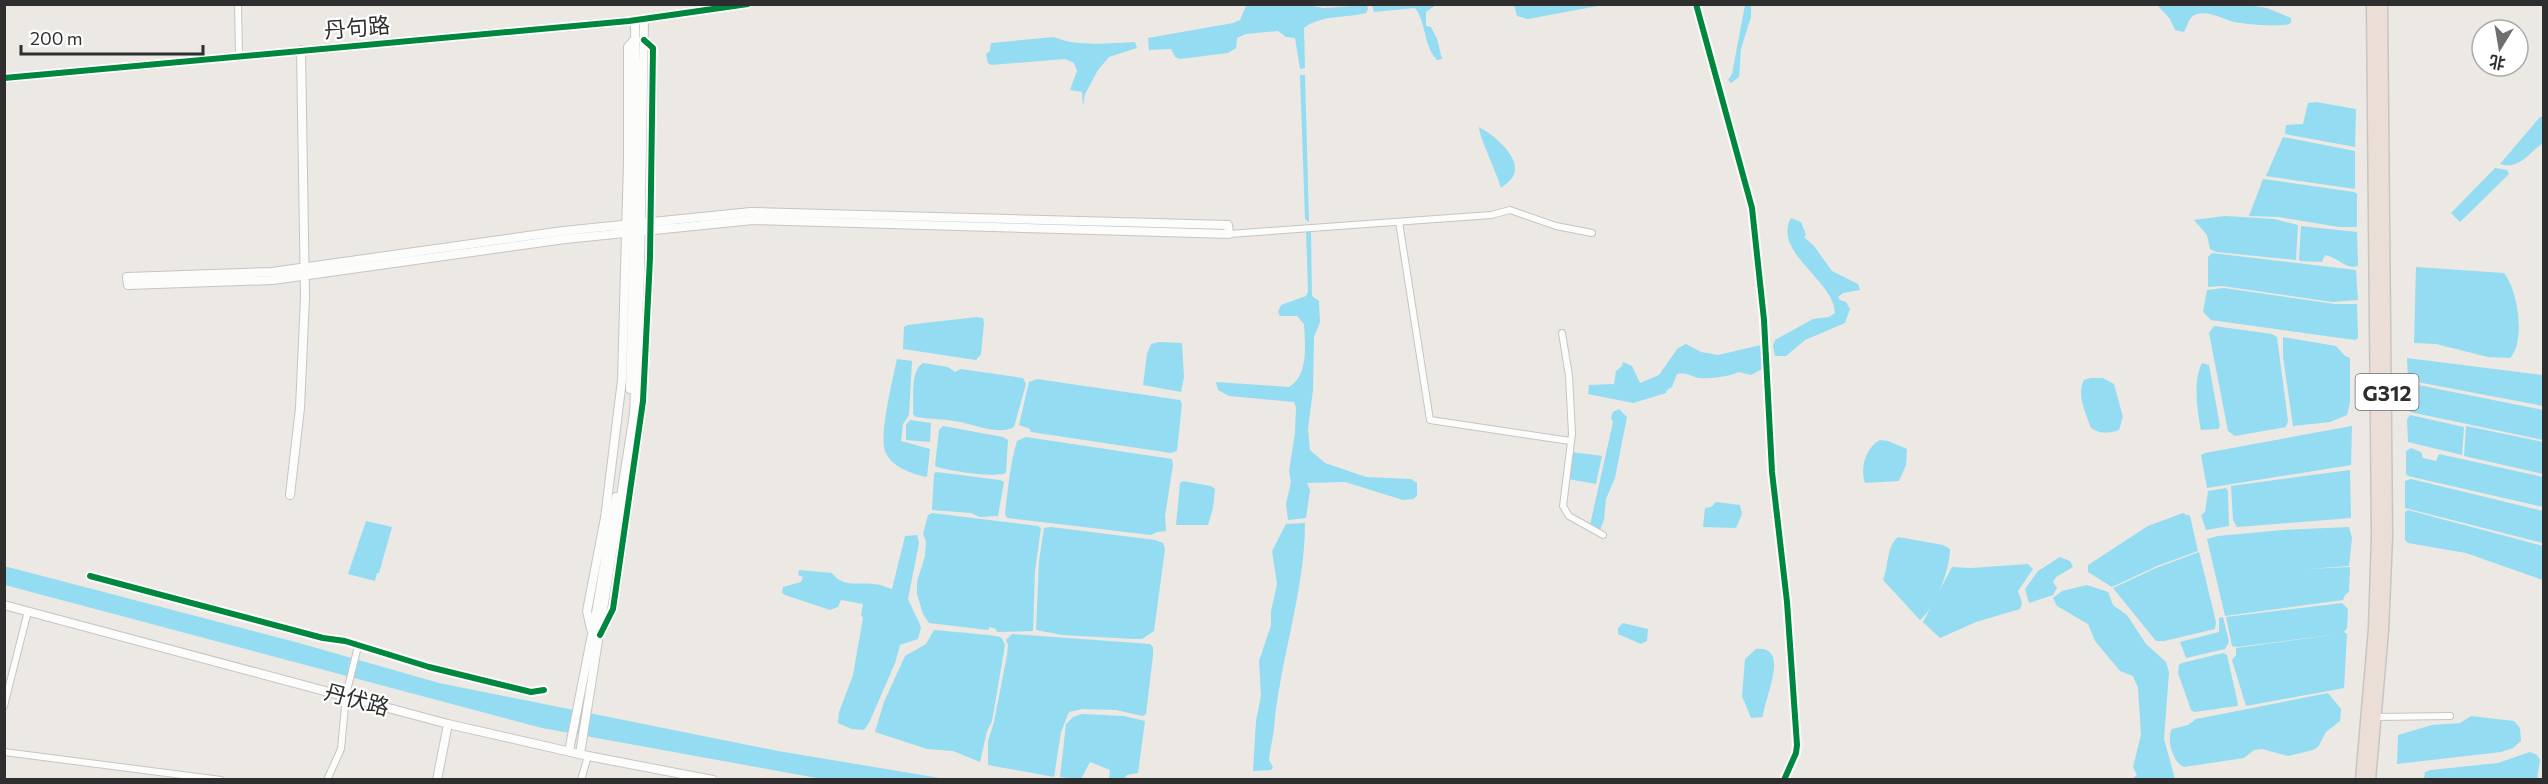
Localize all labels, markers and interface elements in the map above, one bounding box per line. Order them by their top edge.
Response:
street label: 丹句路 [323,11,391,43]
scale bar [21,18,202,56]
north arrow [2470,18,2530,78]
text: 200 m [30,27,83,49]
text: 北 [2487,52,2507,74]
road number: G312 [2356,374,2418,410]
street label: 丹伏路 [322,677,392,721]

